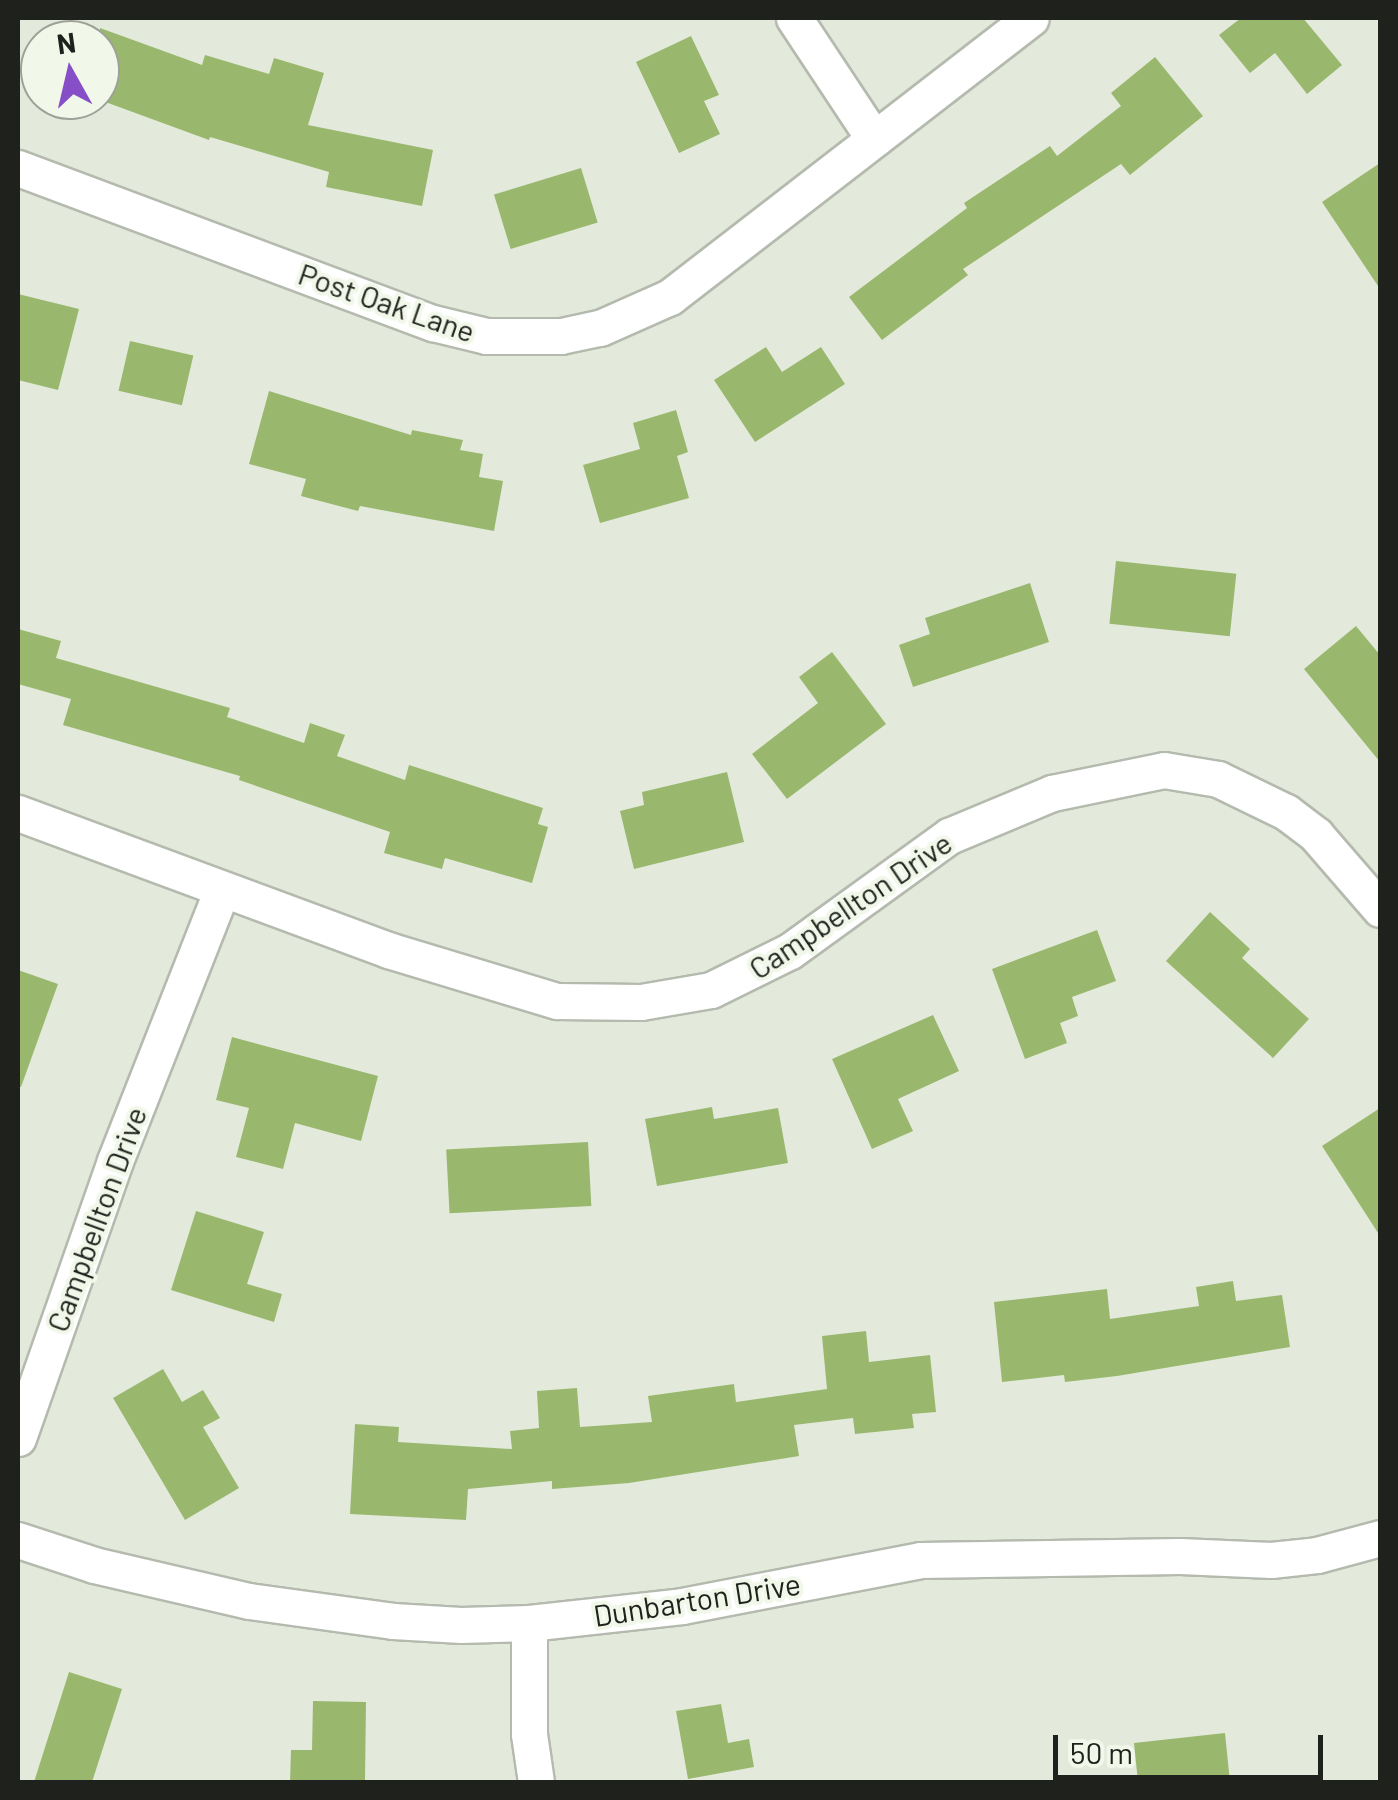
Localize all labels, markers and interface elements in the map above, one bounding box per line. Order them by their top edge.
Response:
north arrow [20,20,120,120]
text: N [55,24,78,60]
street label: Post Oak Lane [294,255,480,349]
street label: Campbellton Drive [742,824,958,986]
street label: Campbellton Drive [39,1102,153,1336]
street label: Dunbarton Drive [591,1565,803,1633]
scale bar [1058,1715,1328,1777]
text: 50 m [1070,1734,1133,1770]

